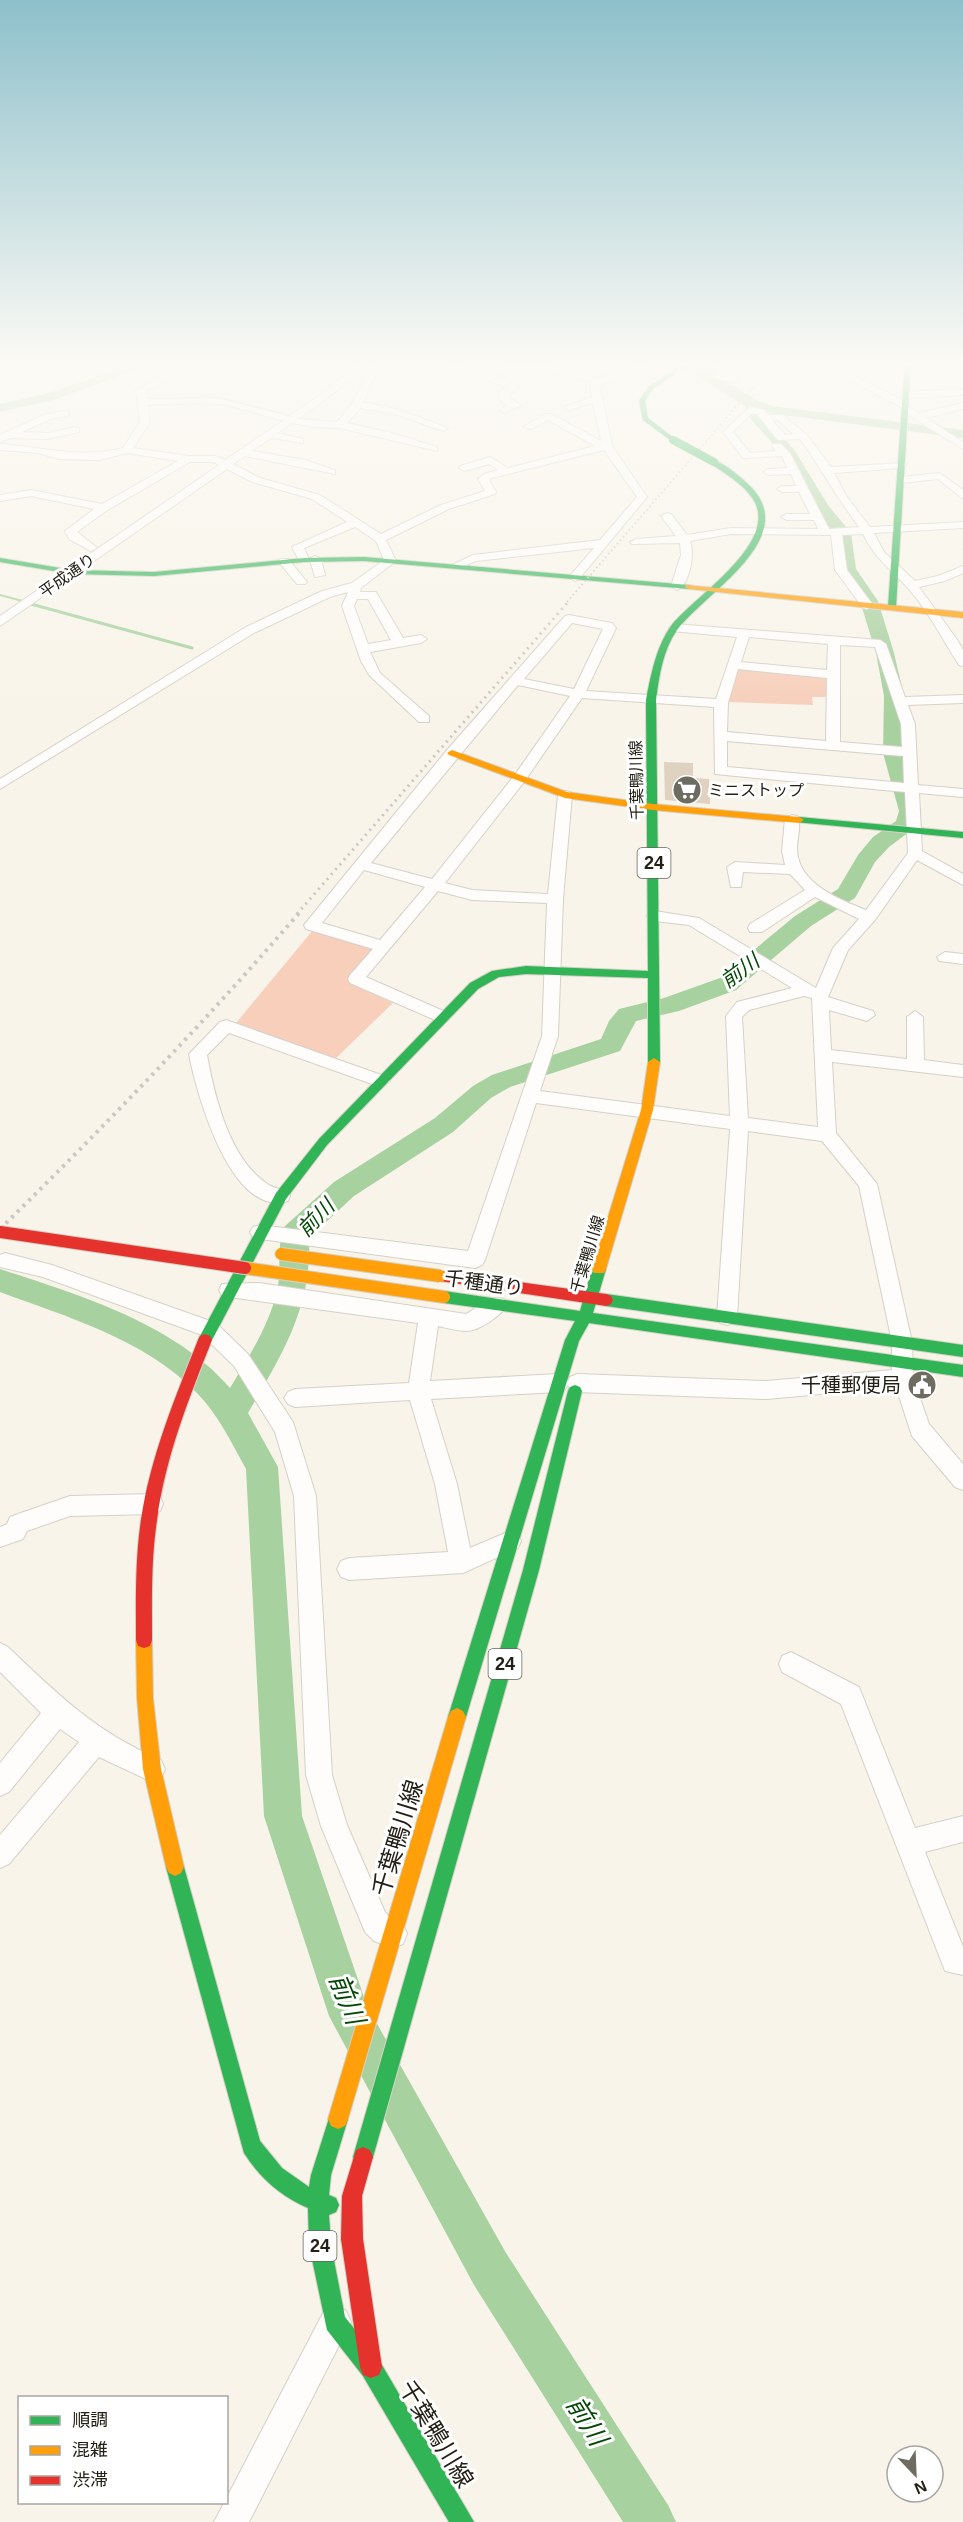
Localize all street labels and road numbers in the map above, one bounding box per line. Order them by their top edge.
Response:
street label: 平成通り [36,550,98,601]
street label: 千葉鴨川線 [627,740,646,820]
road number: 24 [638,848,670,878]
street label: 千葉鴨川線 [568,1213,607,1295]
street label: 千種通り [443,1267,525,1299]
road number: 24 [488,1649,522,1679]
street label: 千葉鴨川線 [367,1777,428,1899]
road number: 24 [304,2231,336,2261]
street label: 千葉鴨川線 [394,2375,479,2492]

